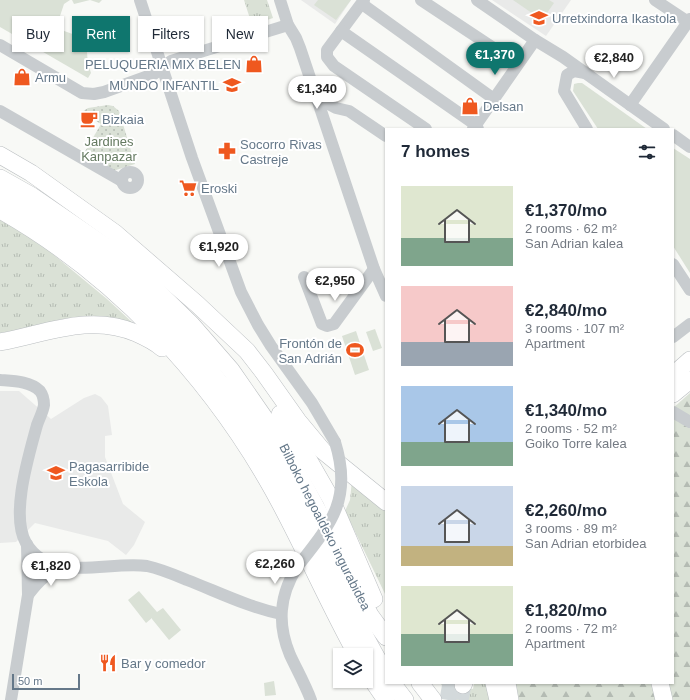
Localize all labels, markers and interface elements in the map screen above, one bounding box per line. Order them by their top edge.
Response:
school or university icon: Urretxindorra Ikastola [529,8,549,28]
place label: Urretxindorra Ikastola [552,11,677,26]
chip: Buy [12,16,64,52]
chip: Rent [72,16,130,52]
chip: Filters [138,16,204,52]
chip: New [212,16,268,52]
pin: €1,370 [462,42,528,76]
pin: €2,840 [581,45,647,79]
text: €1,370 [475,47,515,62]
text: €2,840 [594,50,634,65]
shop icon: PELUQUERIA MIX BELEN [244,54,264,74]
place label: PELUQUERIA MIX BELEN [85,57,241,72]
shop icon: Armu [12,67,32,87]
place label: Armu [35,70,66,85]
school or university icon: MUNDO INFANTIL [222,75,242,95]
pin: €1,340 [284,76,350,110]
place label: MUNDO INFANTIL [109,78,219,93]
text: €1,340 [297,81,337,96]
shop icon: Delsan [460,96,480,116]
place label: Delsan [483,99,523,114]
cafe icon: Bizkaia [79,109,99,129]
place label: Bizkaia [102,112,145,127]
park label: Jardines Kanpazar [81,134,137,164]
place label: Socorro Rivas Castreje [240,137,322,167]
pharmacy icon: Socorro Rivas Castreje [217,141,237,161]
icon: filters [636,141,658,163]
text: 7 homes [401,142,470,161]
supermarket icon: Eroski [178,178,198,198]
place label: Eroski [201,181,237,196]
text: €1,370/mo [525,201,607,220]
icon: home [433,202,481,250]
text: 2 rooms · 62 m² [525,221,617,236]
pin: €1,920 [186,234,252,268]
text: San Adrian kalea [525,236,623,251]
text: €1,920 [199,239,239,254]
pin: €2,950 [302,268,368,302]
text: €2,950 [315,273,355,288]
text: €2,840/mo [525,301,607,320]
icon: home [433,302,481,350]
text: 3 rooms · 107 m² [525,321,624,336]
place label: Frontón de San Adrián [278,336,342,366]
text: Apartment [525,336,585,351]
sports icon: Frontón de San Adrián [345,340,365,360]
text: €1,340/mo [525,401,607,420]
icon: home [433,402,481,450]
text: 2 rooms · 52 m² [525,421,617,436]
text: Goiko Torre kalea [525,436,627,451]
street label: Bilboko hegoaldeko ingurabidea [276,441,374,614]
place label: Pagasarribide Eskola [69,459,149,489]
school or university icon: Pagasarribide Eskola [46,463,66,483]
text: €2,260/mo [525,501,607,520]
icon: home [433,502,481,550]
text: 3 rooms · 89 m² [525,521,617,536]
text: San Adrian etorbidea [525,536,646,551]
pin: €2,260 [242,551,308,585]
pin: €1,820 [18,553,84,587]
text: €2,260 [255,556,295,571]
text: €1,820 [31,558,71,573]
text: €1,820/mo [525,601,607,620]
icon: home [433,602,481,650]
text: 2 rooms · 72 m² [525,621,617,636]
text: Apartment [525,636,585,651]
map controls [333,648,373,688]
button: layers [333,648,373,688]
restaurant icon: Bar y comedor [98,653,118,673]
place label: Bar y comedor [121,656,206,671]
scale bar [12,672,80,691]
text: 50 m [18,675,42,687]

